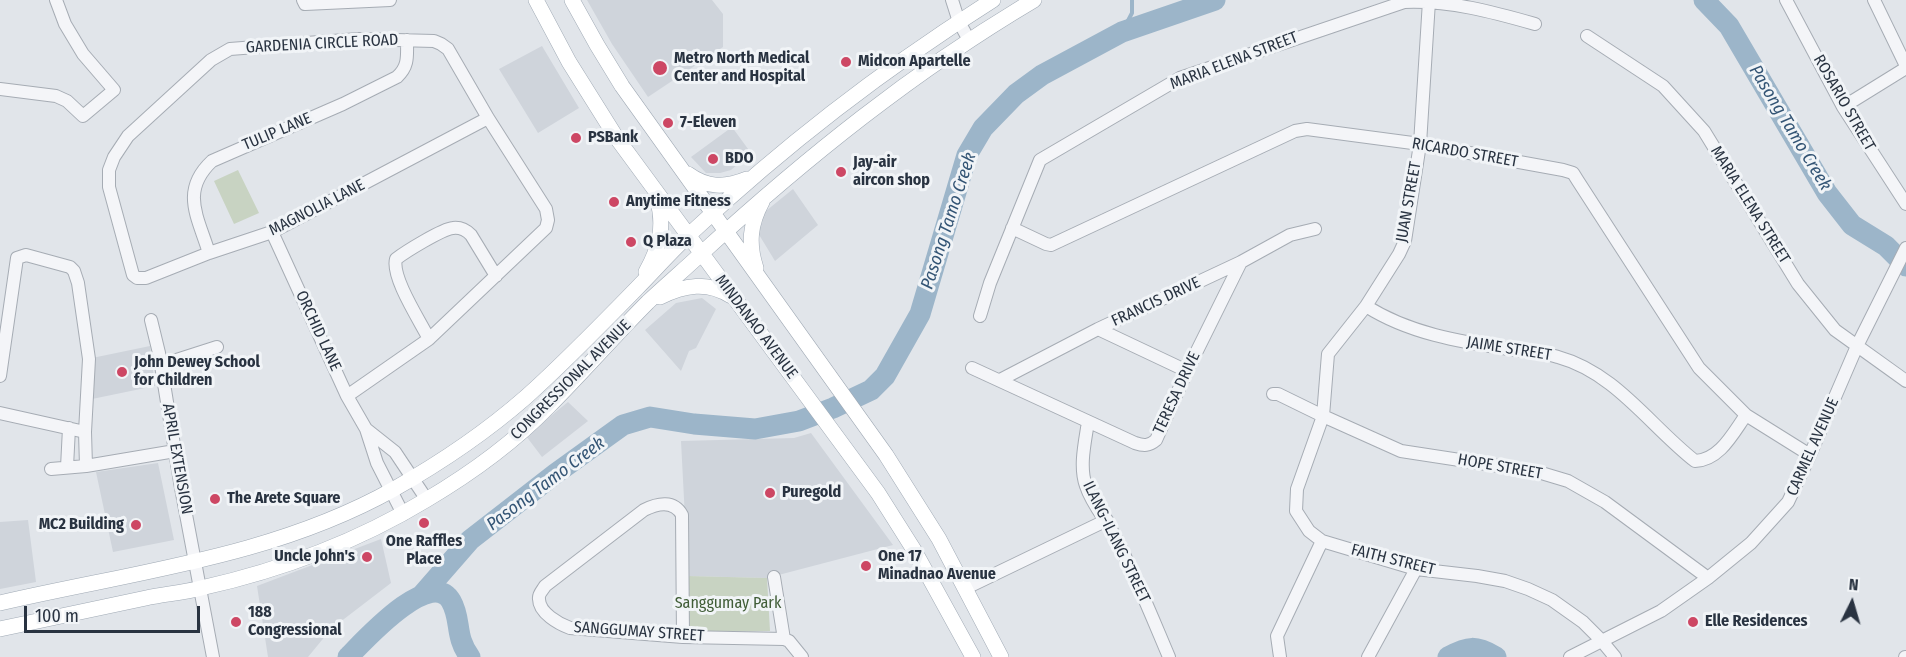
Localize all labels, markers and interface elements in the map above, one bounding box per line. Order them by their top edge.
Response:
street label: MARIA ELENA STREET [1168,28,1300,94]
street label: GARDENIA CIRCLE ROAD [245,30,399,58]
place label: Metro North Medical Center and Hospital [674,49,809,87]
place label: Midcon Apartelle [858,52,971,72]
street label: ROSARIO STREET [1809,52,1879,154]
marker: Midcon Apartelle [839,55,853,69]
marker: Metro North Medical Center and Hospital [651,59,669,77]
water label: Pasong Tamo Creek [1744,61,1836,195]
street label: TULIP LANE [240,109,314,155]
place label: 7-Eleven [680,113,736,133]
marker: 7-Eleven [661,116,675,130]
place label: PSBank [588,128,638,148]
marker: PSBank [569,131,583,145]
street label: RICARDO STREET [1410,134,1520,172]
street label: MARIA ELENA STREET [1706,143,1794,267]
place label: BDO [725,149,754,169]
water label: Pasong Tamo Creek [917,150,981,292]
marker: BDO [706,152,720,166]
place label: Jay-air aircon shop [853,153,930,191]
street label: JUAN STREET [1392,160,1426,244]
marker: Jay-air aircon shop [834,165,848,179]
street label: MAGNOLIA LANE [266,176,368,240]
place label: Anytime Fitness [626,192,731,212]
marker: Anytime Fitness [607,195,621,209]
place label: Q Plaza [643,232,692,252]
marker: Q Plaza [624,235,638,249]
street label: MINDANAO AVENUE [711,271,801,383]
street label: FRANCIS DRIVE [1109,273,1203,331]
street label: ORCHID LANE [291,288,345,374]
street label: CONGRESSIONAL AVENUE [507,316,635,444]
street label: JAIME STREET [1465,333,1553,365]
street label: TERESA DRIVE [1150,349,1204,437]
place label: John Dewey School for Children [134,353,260,391]
marker: John Dewey School for Children [115,365,129,379]
street label: CARMEL AVENUE [1783,395,1843,499]
street label: APRIL EXTENSION [158,402,196,516]
water label: Pasong Tamo Creek [483,432,609,536]
street label: HOPE STREET [1456,450,1544,484]
street label: ILANG-ILANG STREET [1078,478,1154,606]
place label: Puregold [782,483,841,503]
marker: Puregold [763,486,777,500]
place label: The Arete Square [227,489,340,509]
marker: The Arete Square [208,492,222,506]
place label: MC2 Building [39,515,124,535]
marker: One Raffles Place [417,516,431,530]
marker: MC2 Building [129,518,143,532]
place label: One Raffles Place [386,532,462,570]
street label: FAITH STREET [1349,540,1437,580]
place label: Uncle John's [274,547,355,567]
place label: One 17 Minadnao Avenue [878,547,996,585]
marker: Uncle John's [360,550,374,564]
marker: One 17 Minadnao Avenue [859,559,873,573]
north arrow [1822,573,1882,633]
text: N [1848,575,1859,594]
scale bar [27,594,202,632]
park label: Sanggumay Park [675,594,781,614]
place label: 188 Congressional [248,603,342,641]
text: 100 m [35,605,79,627]
place label: Elle Residences [1705,612,1808,632]
marker: 188 Congressional [229,615,243,629]
marker: Elle Residences [1686,615,1700,629]
street label: SANGGUMAY STREET [573,618,705,646]

